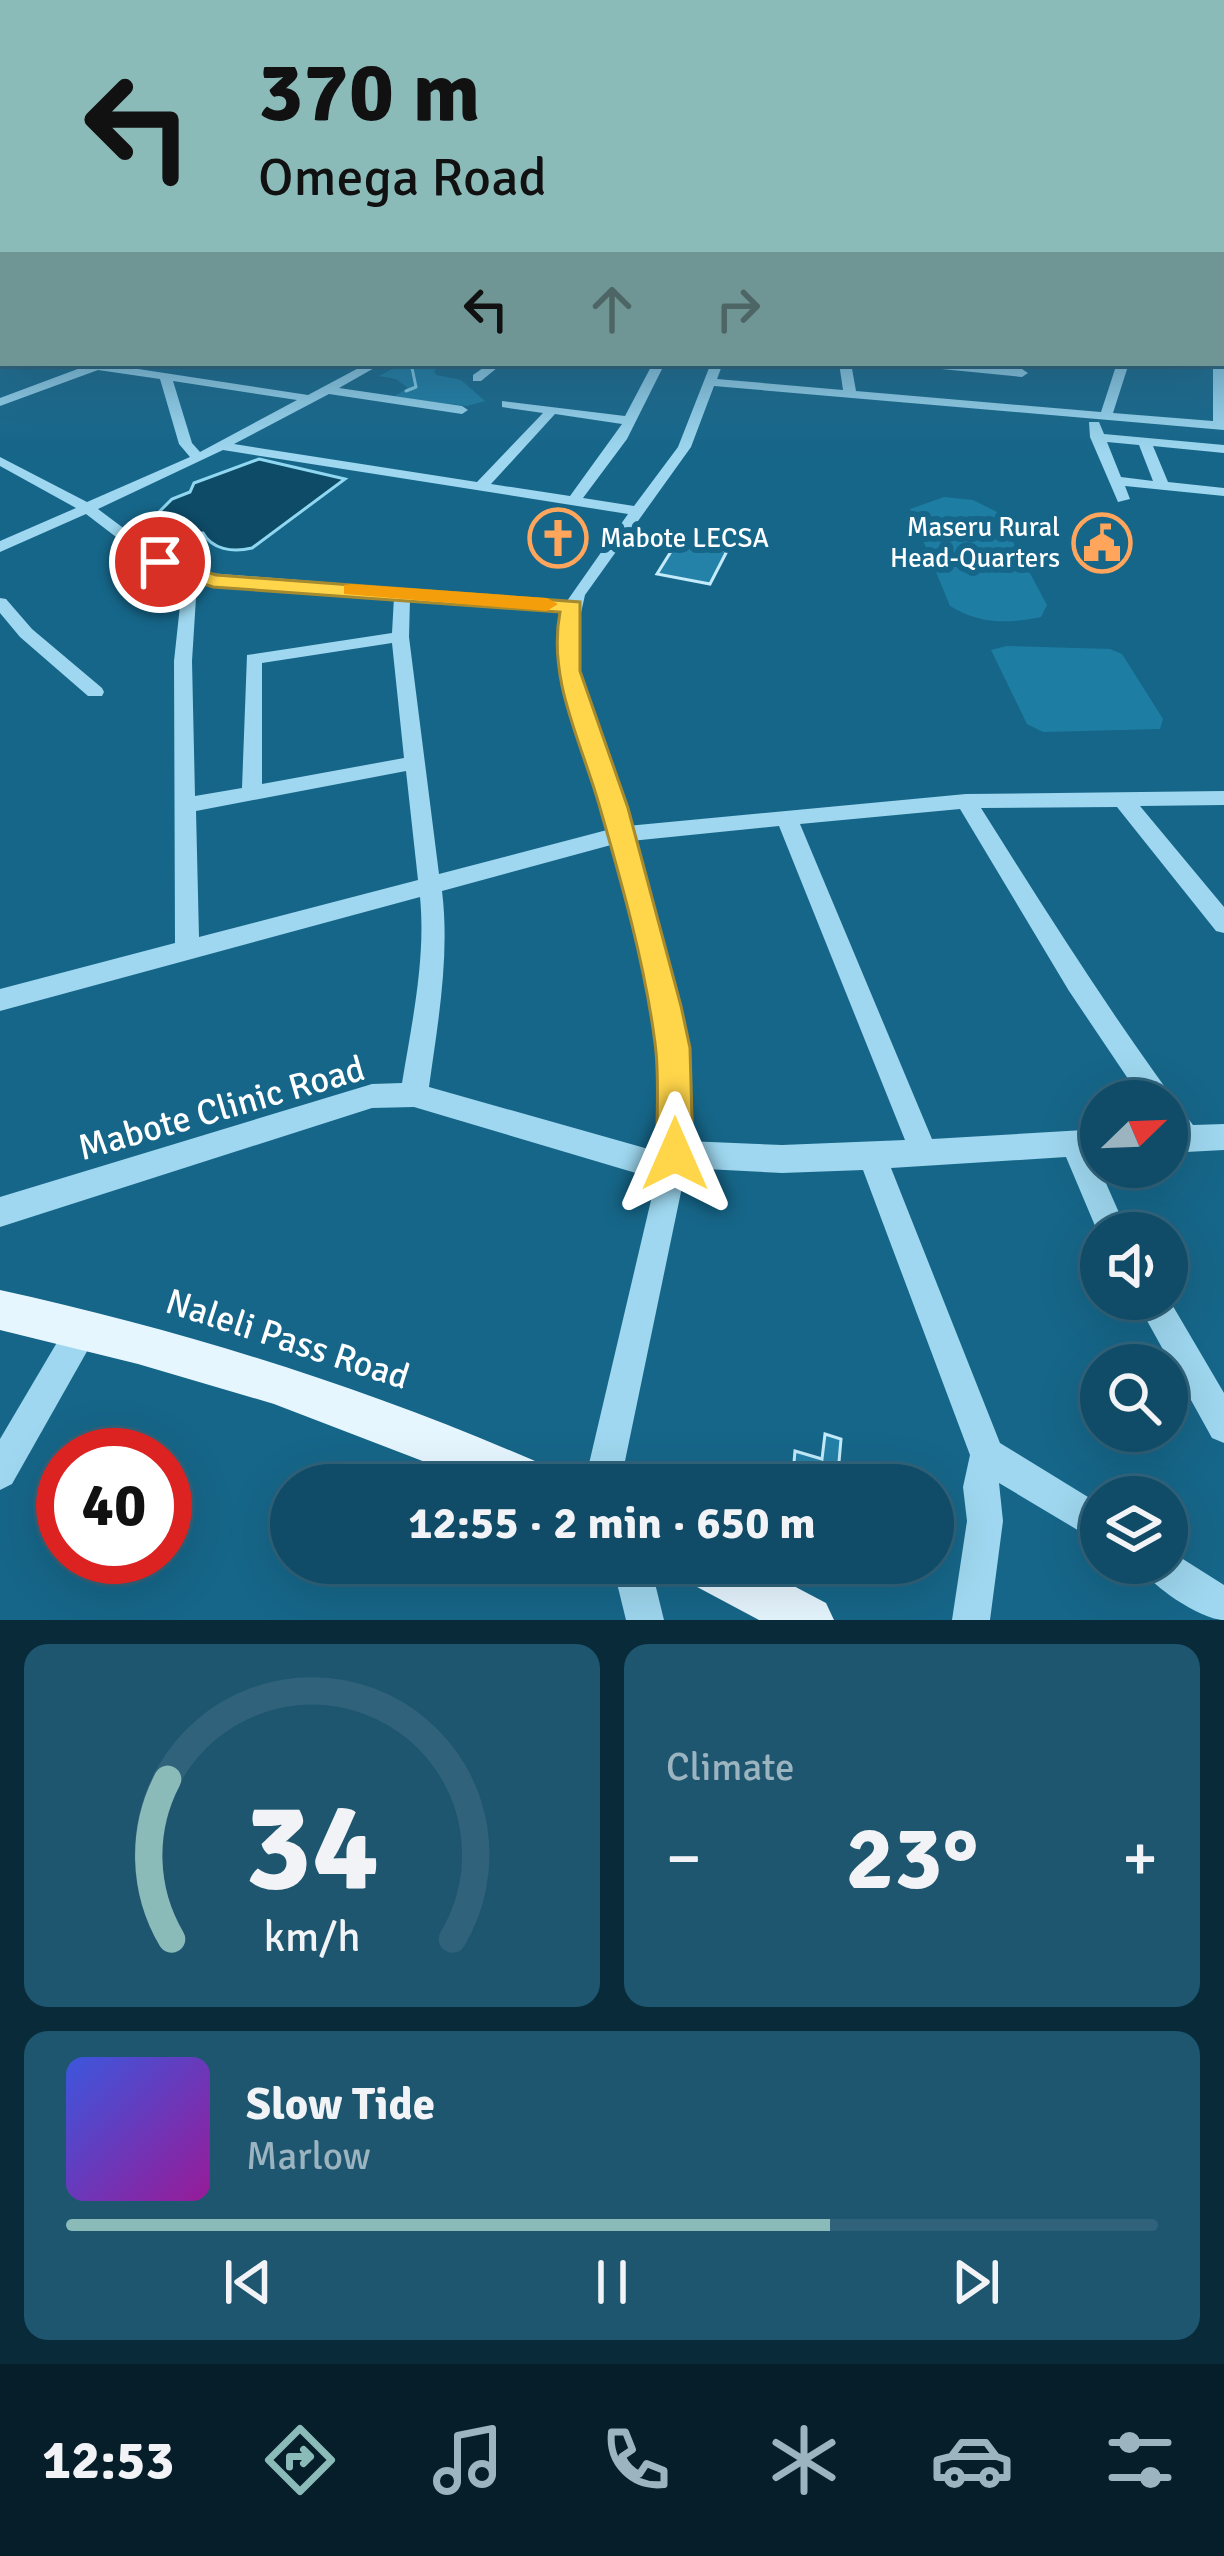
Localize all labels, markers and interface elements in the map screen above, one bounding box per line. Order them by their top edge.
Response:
text: 370 m [258,41,480,145]
icon: left [60,48,216,204]
text: Omega Road [258,144,547,211]
icon: left [453,276,519,342]
icon: ahead [579,276,645,342]
icon: right [705,276,771,342]
church icon: Mabote LECSA [527,507,589,569]
pin [109,511,211,613]
place label: Maseru Rural Head-Quarters [890,511,1060,575]
public building icon: Maseru Rural Head-Quarters [1071,512,1133,574]
place label: Mabote LECSA [600,522,769,555]
icon: arrive [127,529,193,595]
street label: Mabote Clinic Road [73,1046,370,1171]
north arrow [1080,1080,1188,1188]
map controls [1080,1080,1188,1584]
position arrow [612,1091,738,1217]
button: sound [1080,1212,1188,1320]
street label: Naleli Pass Road [160,1279,415,1400]
button: search [1080,1344,1188,1452]
speed limit sign: 40 [36,1428,192,1584]
button: layers [1080,1476,1188,1584]
text: 12:55 · 2 min · 650 m [408,1496,816,1551]
text: Climate [666,1743,795,1791]
text: 34 [245,1771,379,1924]
text: 23° [845,1803,979,1914]
text: − [666,1818,702,1899]
text: + [1122,1818,1158,1899]
text: km/h [263,1910,361,1963]
text: Slow Tide [246,2077,435,2132]
text: Marlow [246,2132,371,2180]
icon: previous [215,2249,281,2315]
icon: pause [579,2249,645,2315]
icon: next [943,2249,1009,2315]
icon: directions [258,2418,342,2502]
icon: music [426,2418,510,2502]
icon: phone [594,2418,678,2502]
icon: climate [762,2418,846,2502]
icon: car [930,2418,1014,2502]
icon: filters [1098,2418,1182,2502]
text: 12:53 [42,2427,175,2494]

